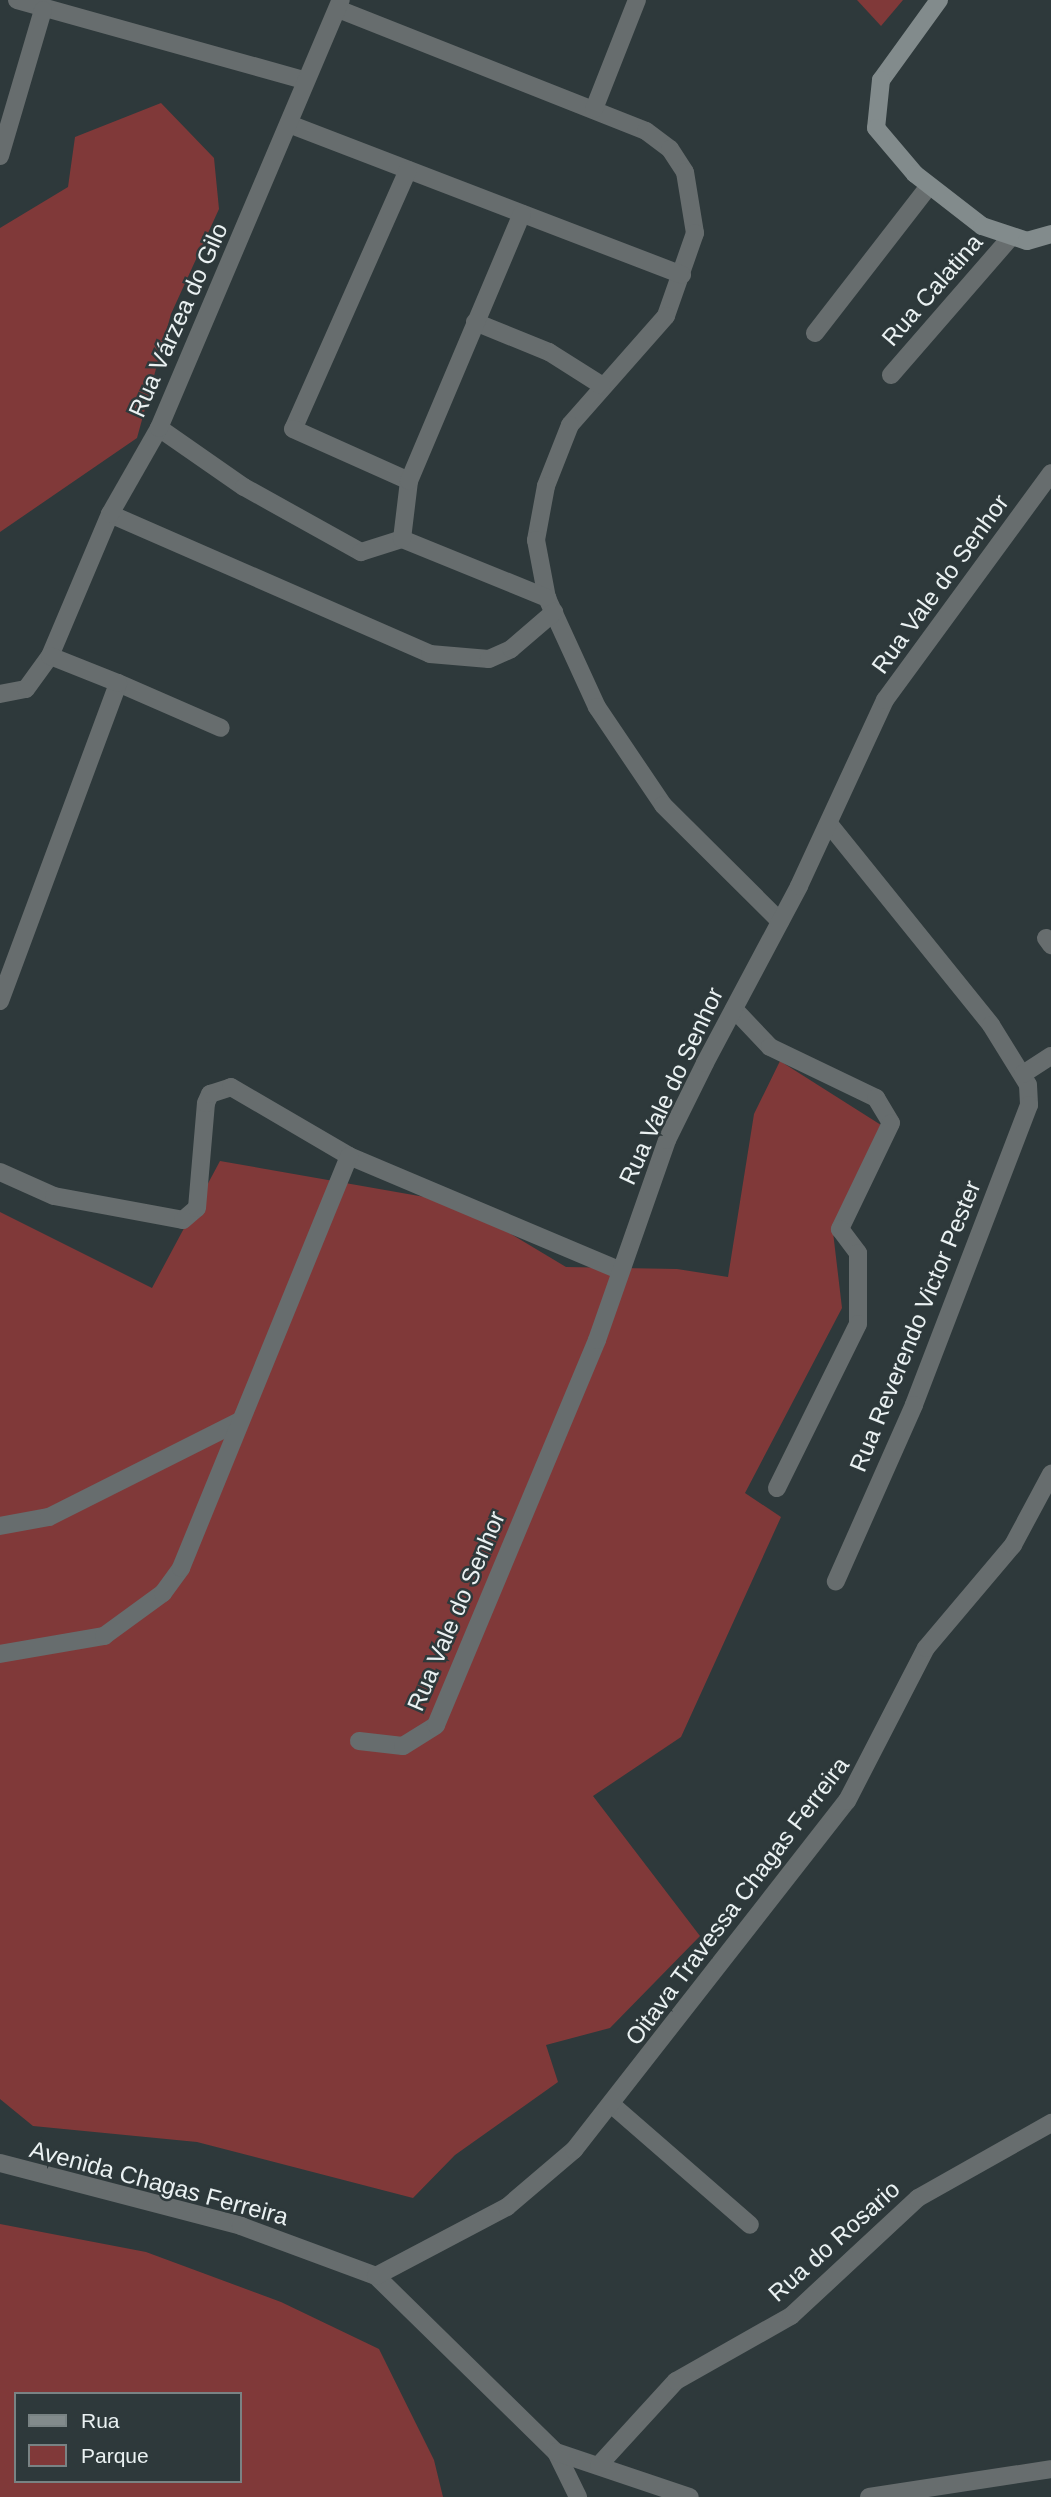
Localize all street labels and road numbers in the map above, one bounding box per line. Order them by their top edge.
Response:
street label: Rua Várzea do Gilo [122,218,234,422]
street label: Rua Calatina [876,228,988,352]
street label: Rua Vale do Senhor [865,489,1015,679]
street label: Rua Vale do Senhor [613,983,729,1189]
street label: Rua Reverendo Victor Pester [843,1176,987,1476]
street label: Rua Vale do Senhor [401,1507,511,1715]
street label: Oitava Travessa Chagas Ferreira [619,1751,855,2051]
street label: Avenida Chagas Ferreira [27,2135,291,2231]
street label: Rua do Rosario [762,2175,906,2307]

